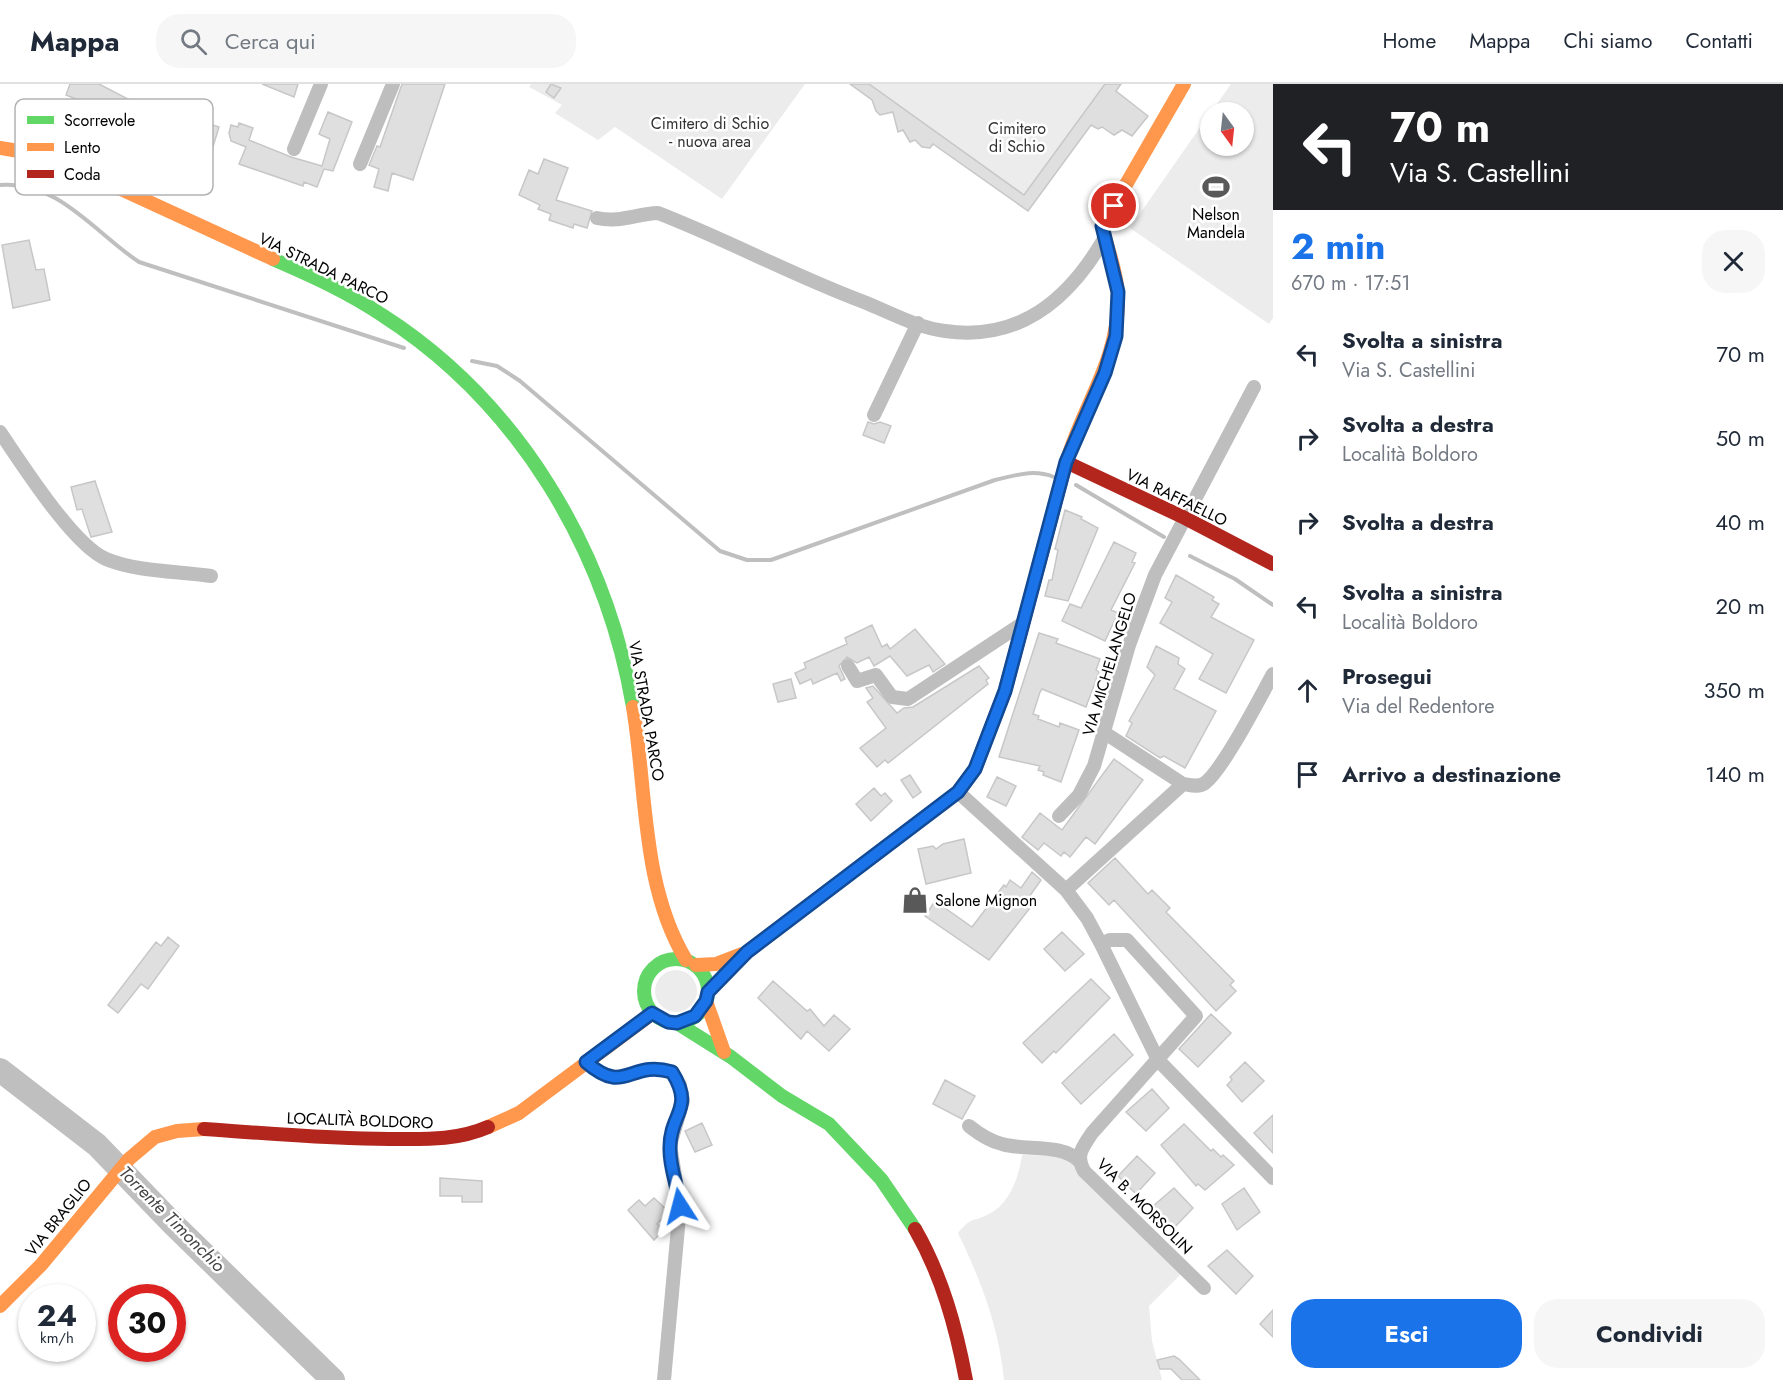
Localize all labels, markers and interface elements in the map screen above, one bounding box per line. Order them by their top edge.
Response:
search box [156,14,576,68]
text: Mappa [30,21,120,62]
icon: search [177,25,210,58]
text: Cerca qui [225,25,316,57]
text: Home [1383,26,1436,56]
text: Mappa [1469,26,1530,56]
text: Chi siamo [1563,26,1652,56]
text: Contatti [1685,26,1753,56]
text: 70 m [1390,97,1490,158]
legend [15,99,213,195]
north arrow [1200,102,1254,156]
map controls [1200,102,1254,156]
icon: left [1291,108,1369,186]
text: Scorrevole [64,109,135,132]
park label: Cimitero di Schio - nuova area [651,112,769,153]
park label: Cimitero di Schio [988,117,1046,158]
text: Lento [64,136,101,159]
text: Via S. Castellini [1390,153,1570,192]
text: Coda [64,163,101,186]
sports icon: Nelson Mandela [1201,172,1231,202]
pin [1088,180,1139,231]
icon: arrive [1097,189,1130,222]
place label: Nelson Mandela [1187,203,1245,244]
text: 2 min [1291,220,1386,272]
street label: VIA STRADA PARCO [255,227,393,310]
button: close [1702,230,1765,293]
text: 670 m · 17:51 [1291,269,1410,298]
text: Svolta a sinistra [1342,324,1503,356]
icon: left [1291,338,1324,371]
text: 70 m [1716,338,1765,370]
text: Via S. Castellini [1342,356,1476,385]
text: Svolta a destra [1342,408,1494,440]
icon: right [1291,422,1324,455]
text: 50 m [1716,422,1765,454]
text: Località Boldoro [1342,440,1478,469]
street label: VIA RAFFAELLO [1122,463,1231,532]
icon: right [1291,506,1324,539]
text: Svolta a destra [1342,506,1494,538]
text: 40 m [1715,506,1765,538]
text: Svolta a sinistra [1342,576,1503,608]
street label: VIA MICHELANGELO [1077,589,1142,739]
icon: left [1291,590,1324,623]
text: 20 m [1716,590,1765,622]
text: Località Boldoro [1342,608,1478,637]
street label: VIA STRADA PARCO [623,639,670,783]
text: Prosegui [1342,660,1432,692]
icon: ahead [1291,674,1324,707]
text: 350 m [1704,674,1765,706]
text: Via del Redentore [1342,692,1495,721]
icon: arrive [1291,758,1324,791]
text: Arrivo a destinazione [1342,758,1561,790]
text: 140 m [1705,758,1765,790]
shop icon: Salone Mignon [900,885,930,915]
place label: Salone Mignon [935,889,1037,912]
street label: LOCALITÀ BOLDORO [286,1106,434,1135]
street label: VIA B. MORSOLIN [1091,1153,1198,1260]
water label: Torrente Timonchio [113,1160,231,1278]
street label: VIA BRAGLIO [20,1174,97,1261]
position arrow [648,1174,712,1238]
speed limit sign: 30 [108,1284,186,1362]
text: 24 [37,1294,77,1337]
button: Esci [1291,1299,1522,1368]
button: Condividi [1534,1299,1765,1368]
text: km/h [40,1327,74,1349]

